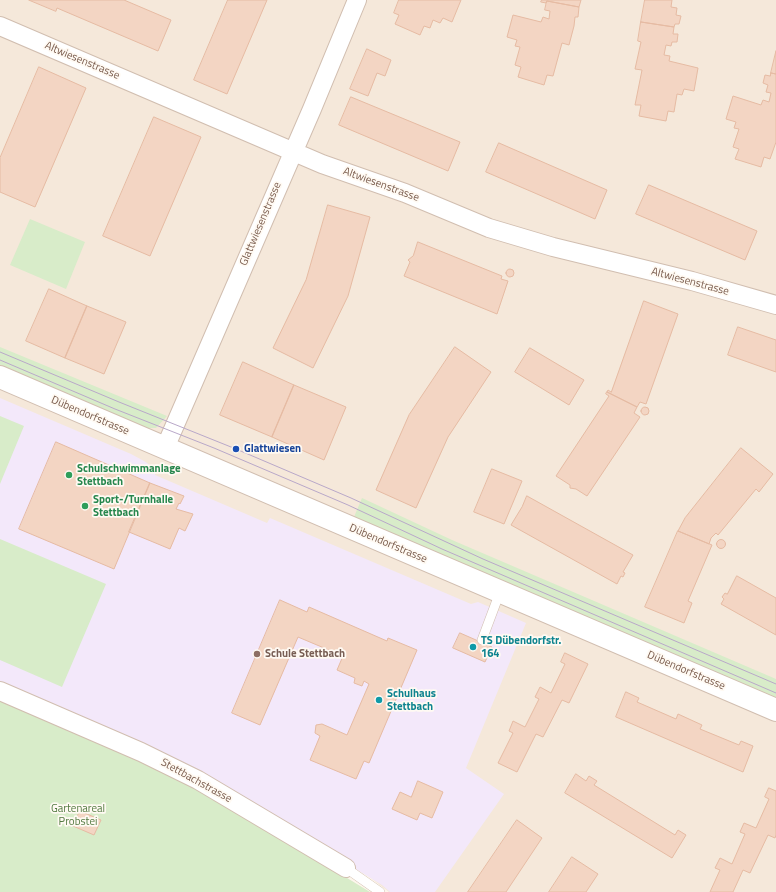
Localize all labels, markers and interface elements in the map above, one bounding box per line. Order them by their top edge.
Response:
street label: Altwiesenstrasse [43,39,121,83]
street label: Altwiesenstrasse [341,165,421,205]
street label: Glattwiesenstrasse [237,180,285,268]
street label: Altwiesenstrasse [650,265,730,299]
street label: Dübendorfstrasse [49,394,131,438]
place label: Glattwiesen [244,442,301,456]
marker: Glattwiesen [231,444,241,454]
place label: Schulschwimmanlage Stettbach [77,462,181,488]
marker: Schulschwimmanlage Stettbach [64,470,74,480]
place label: Sport-/Turnhalle Stettbach [93,493,173,519]
marker: Sport-/Turnhalle Stettbach [80,501,90,511]
street label: Dübendorfstrasse [347,522,429,566]
place label: TS Dübendorfstr. 164 [481,634,561,660]
marker: TS Dübendorfstr. 164 [468,642,478,652]
place label: Schule Stettbach [265,647,345,661]
marker: Schule Stettbach [252,649,262,659]
street label: Dübendorfstrasse [645,649,727,693]
place label: Schulhaus Stettbach [387,687,436,713]
marker: Schulhaus Stettbach [374,695,384,705]
street label: Stettbachstrasse [158,756,234,806]
park label: Gartenareal Probstei [51,802,105,828]

